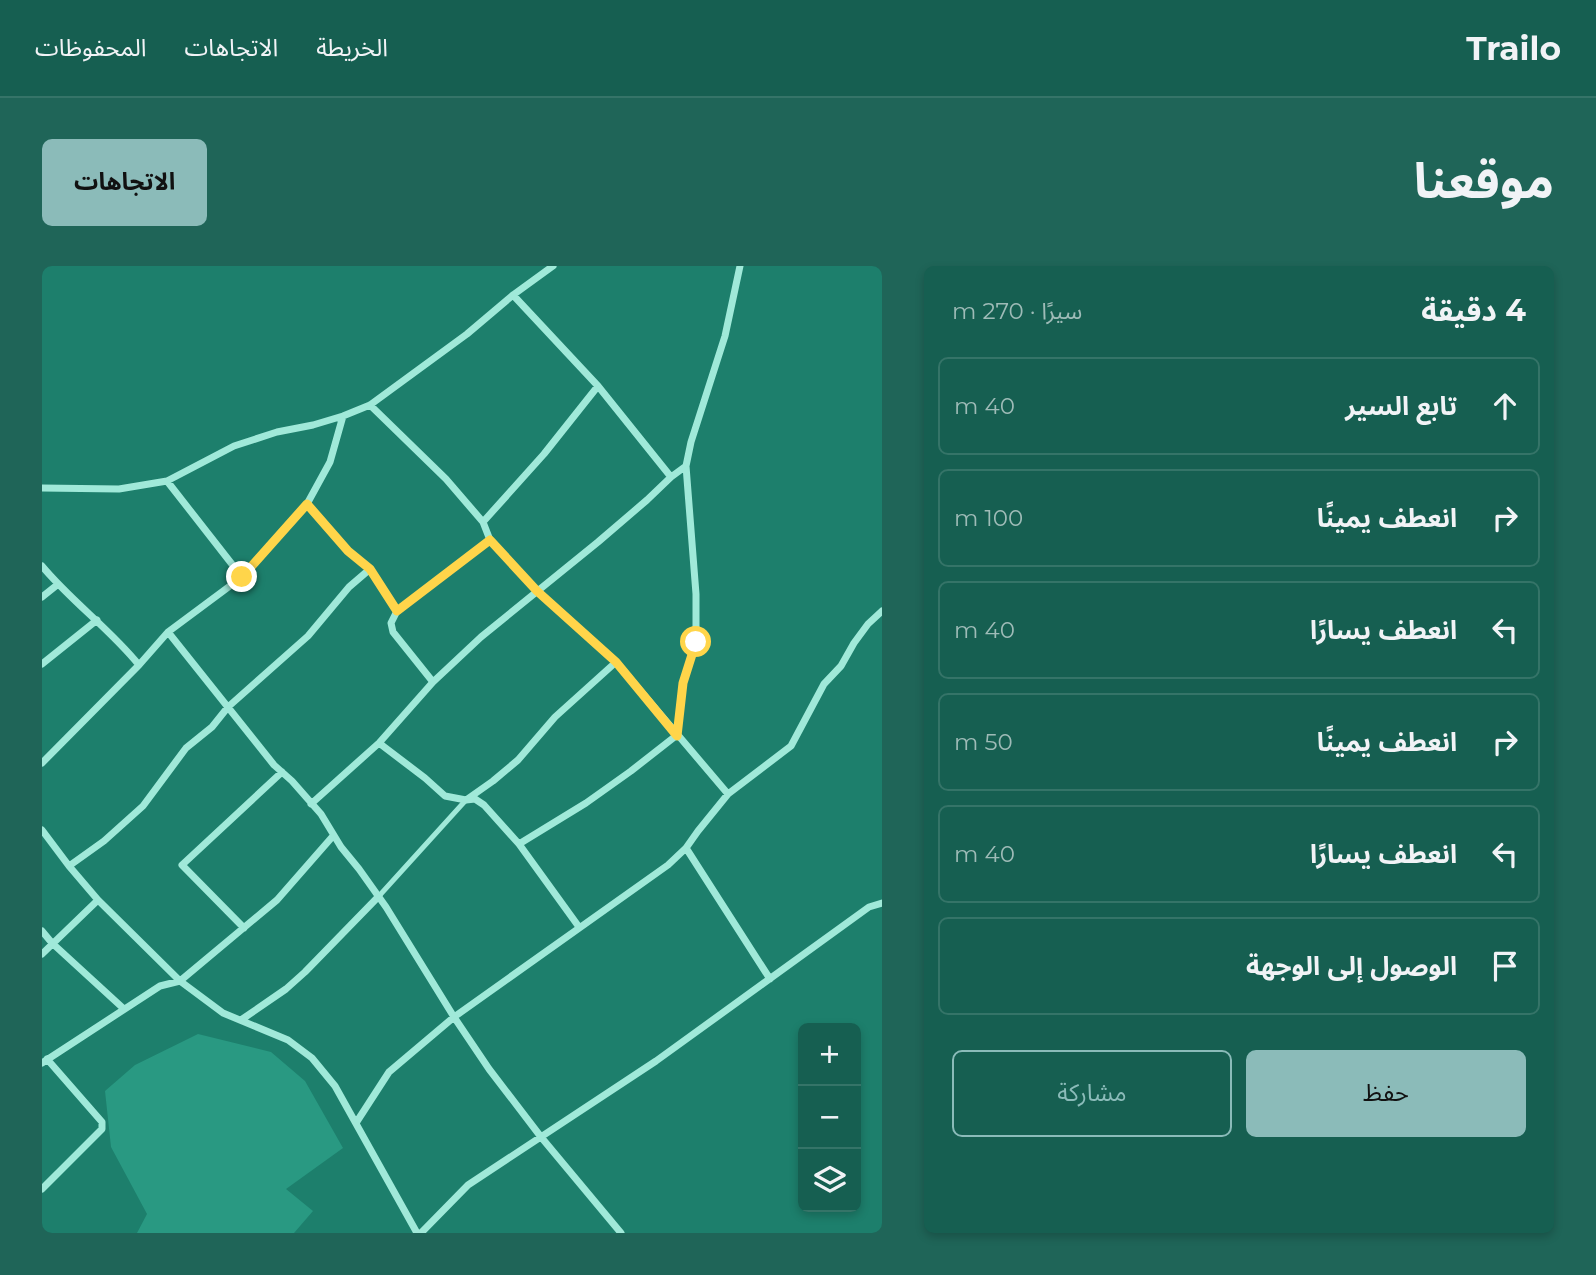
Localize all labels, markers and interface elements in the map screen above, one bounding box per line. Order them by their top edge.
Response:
text: Trailo [1466,28,1561,68]
text: المحفوظات [35,33,146,62]
text: الاتجاهات [184,33,278,62]
text: الخريطة [316,33,388,62]
button: الاتجاهات [42,139,207,226]
text: موقعنا [1414,151,1554,210]
text: 4 دقيقة [1421,292,1526,329]
text: سيرًا · 270 m [952,297,1082,325]
icon: ahead [1486,387,1524,425]
text: تابع السير [1345,390,1457,422]
text: 40 m [954,392,1015,420]
icon: right [1486,499,1524,537]
text: انعطف يمينًا [1317,502,1457,534]
text: 100 m [954,504,1023,532]
route end [226,561,257,592]
icon: left [1486,611,1524,649]
text: انعطف يسارًا [1310,614,1457,646]
text: 40 m [954,616,1015,644]
route start [680,626,711,657]
icon: right [1486,723,1524,761]
text: انعطف يمينًا [1317,726,1457,758]
text: 50 m [954,728,1013,756]
icon: left [1486,835,1524,873]
text: انعطف يسارًا [1310,838,1457,870]
text: 40 m [954,840,1015,868]
icon: arrive [1486,947,1524,985]
text: الوصول إلى الوجهة [1246,950,1457,982]
map controls [798,1023,861,1212]
button: + [798,1023,861,1086]
button: مشاركة [952,1050,1232,1137]
button: حفظ [1246,1050,1526,1137]
button: − [798,1086,861,1149]
button: layers [798,1149,861,1212]

